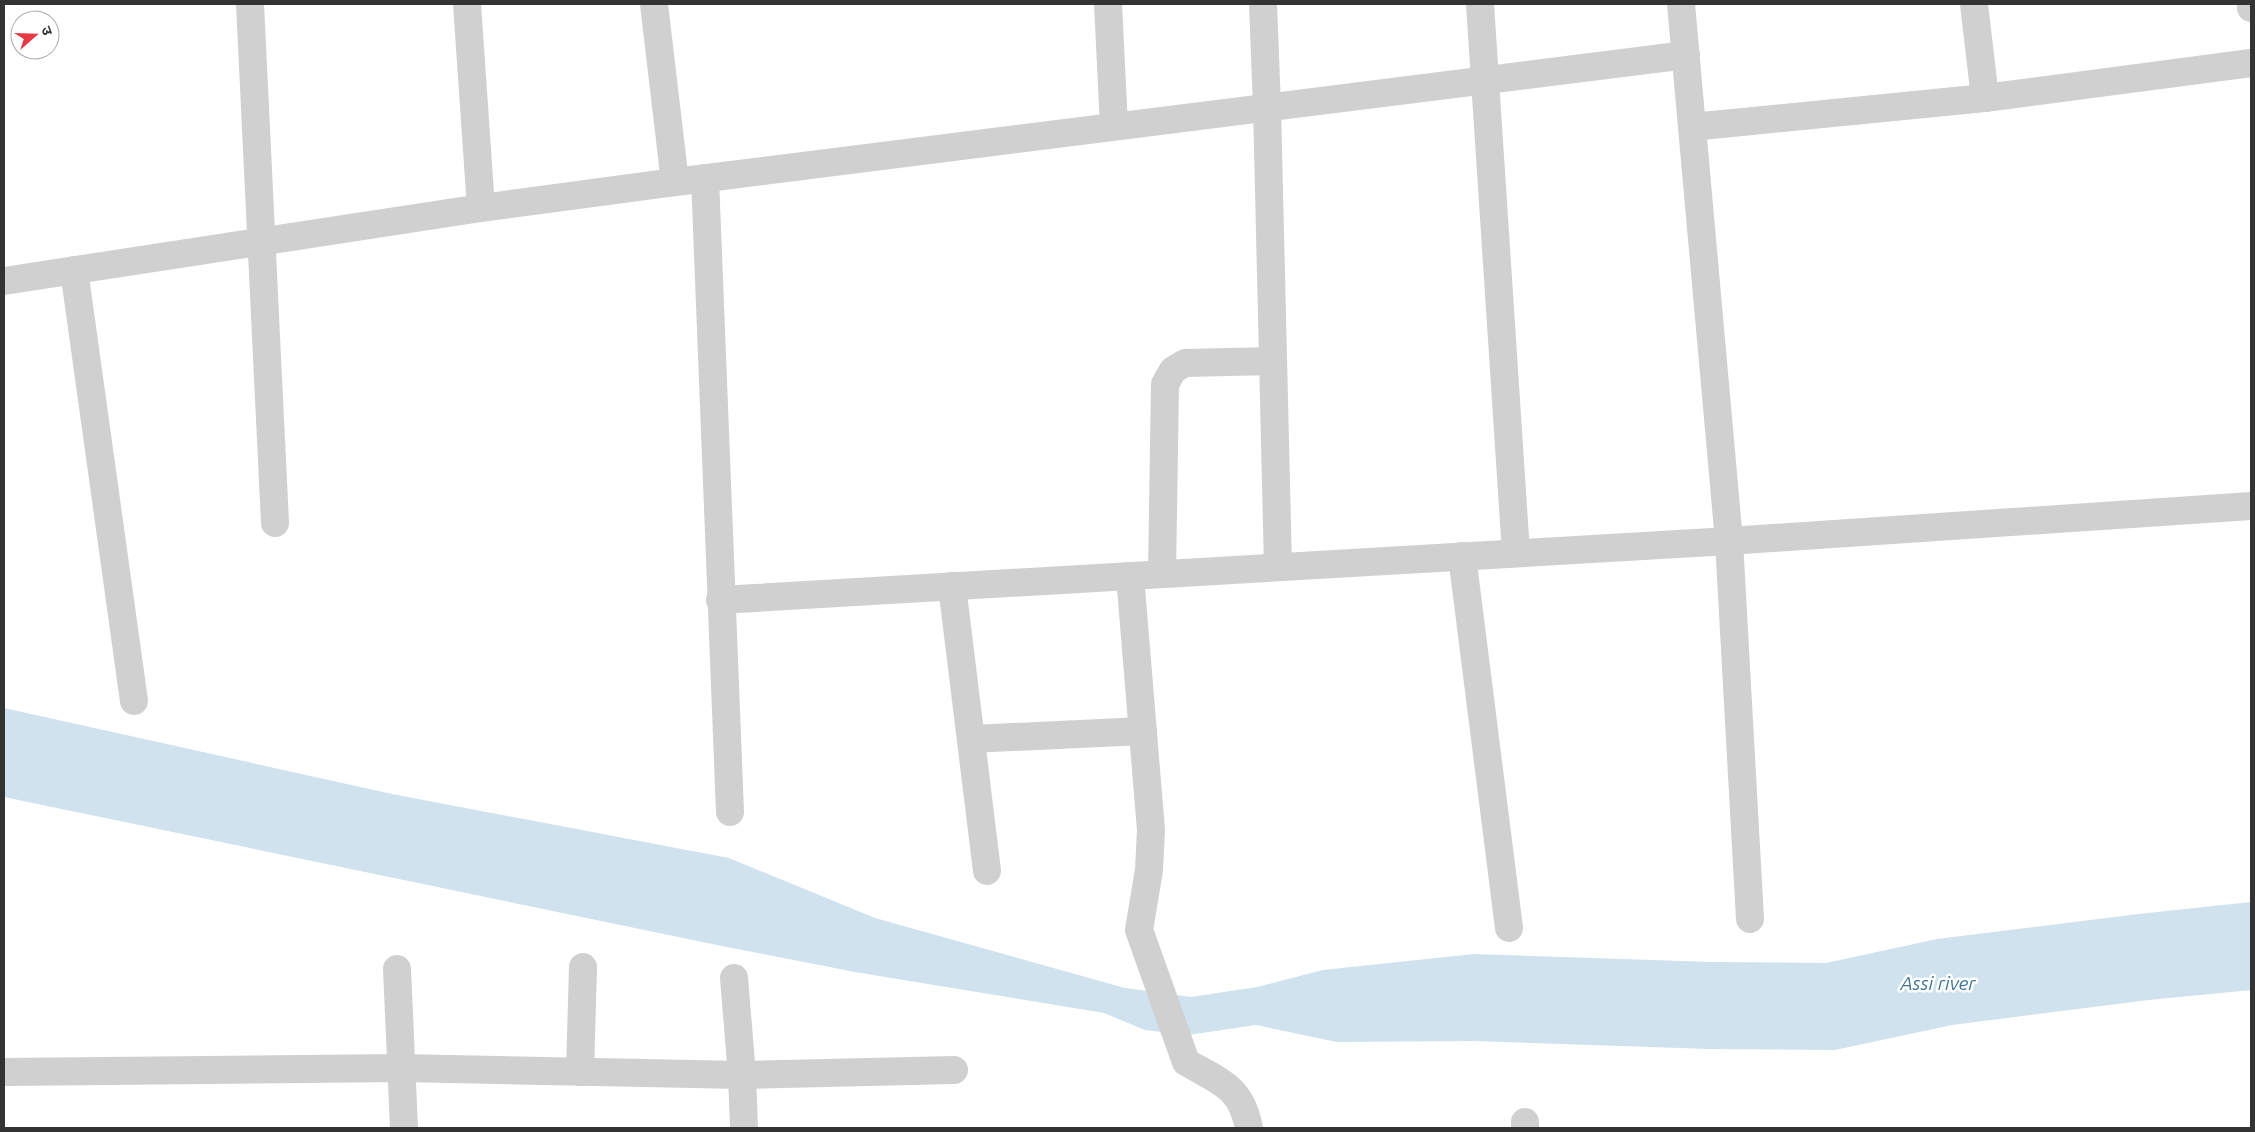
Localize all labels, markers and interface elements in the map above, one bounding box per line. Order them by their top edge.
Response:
north arrow [10,10,60,60]
text: उ [38,24,56,38]
water label: Assi river [1899,972,1976,994]

